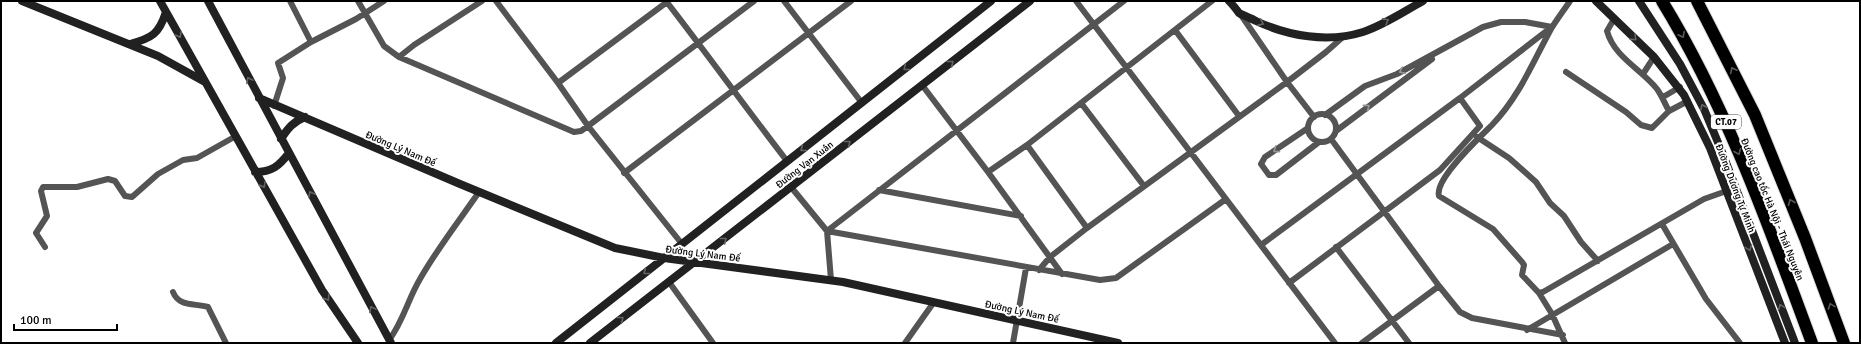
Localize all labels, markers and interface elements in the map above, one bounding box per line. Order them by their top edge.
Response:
one-way arrow [1256,18,1264,26]
one-way arrow [1382,19,1389,26]
one-way arrow [174,31,182,38]
one-way arrow [1677,31,1684,38]
one-way arrow [1629,33,1637,41]
one-way arrow [946,60,953,67]
one-way arrow [903,64,910,71]
one-way arrow [1398,66,1406,74]
one-way arrow [1730,67,1738,75]
one-way arrow [246,76,254,84]
one-way arrow [1700,104,1708,112]
one-way arrow [1363,105,1370,112]
road number: CT.07 [1711,115,1741,129]
street label: Đường Lý Nam Đế [363,129,439,170]
street label: Đường cao tốc Hà Nội - Thái Nguyên [1738,136,1806,282]
street label: Đường Vạn Xuân [773,139,836,191]
one-way arrow [844,140,851,147]
street label: Đường Dương Tự Minh [1713,142,1758,234]
one-way arrow [801,144,808,151]
one-way arrow [1273,145,1280,152]
one-way arrow [1733,147,1741,155]
one-way arrow [258,181,265,188]
one-way arrow [308,191,315,198]
one-way arrow [1787,199,1795,206]
one-way arrow [719,237,726,244]
street label: Đường Lý Nam Đế [665,243,742,265]
one-way arrow [1744,244,1752,251]
one-way arrow [644,267,651,274]
one-way arrow [322,294,329,301]
street label: Đường Lý Nam Đế [984,298,1061,326]
one-way arrow [1778,303,1786,311]
one-way arrow [1827,303,1835,310]
one-way arrow [370,305,377,313]
scale bar [14,306,117,332]
text: 100 m [20,313,52,328]
one-way arrow [616,317,623,324]

